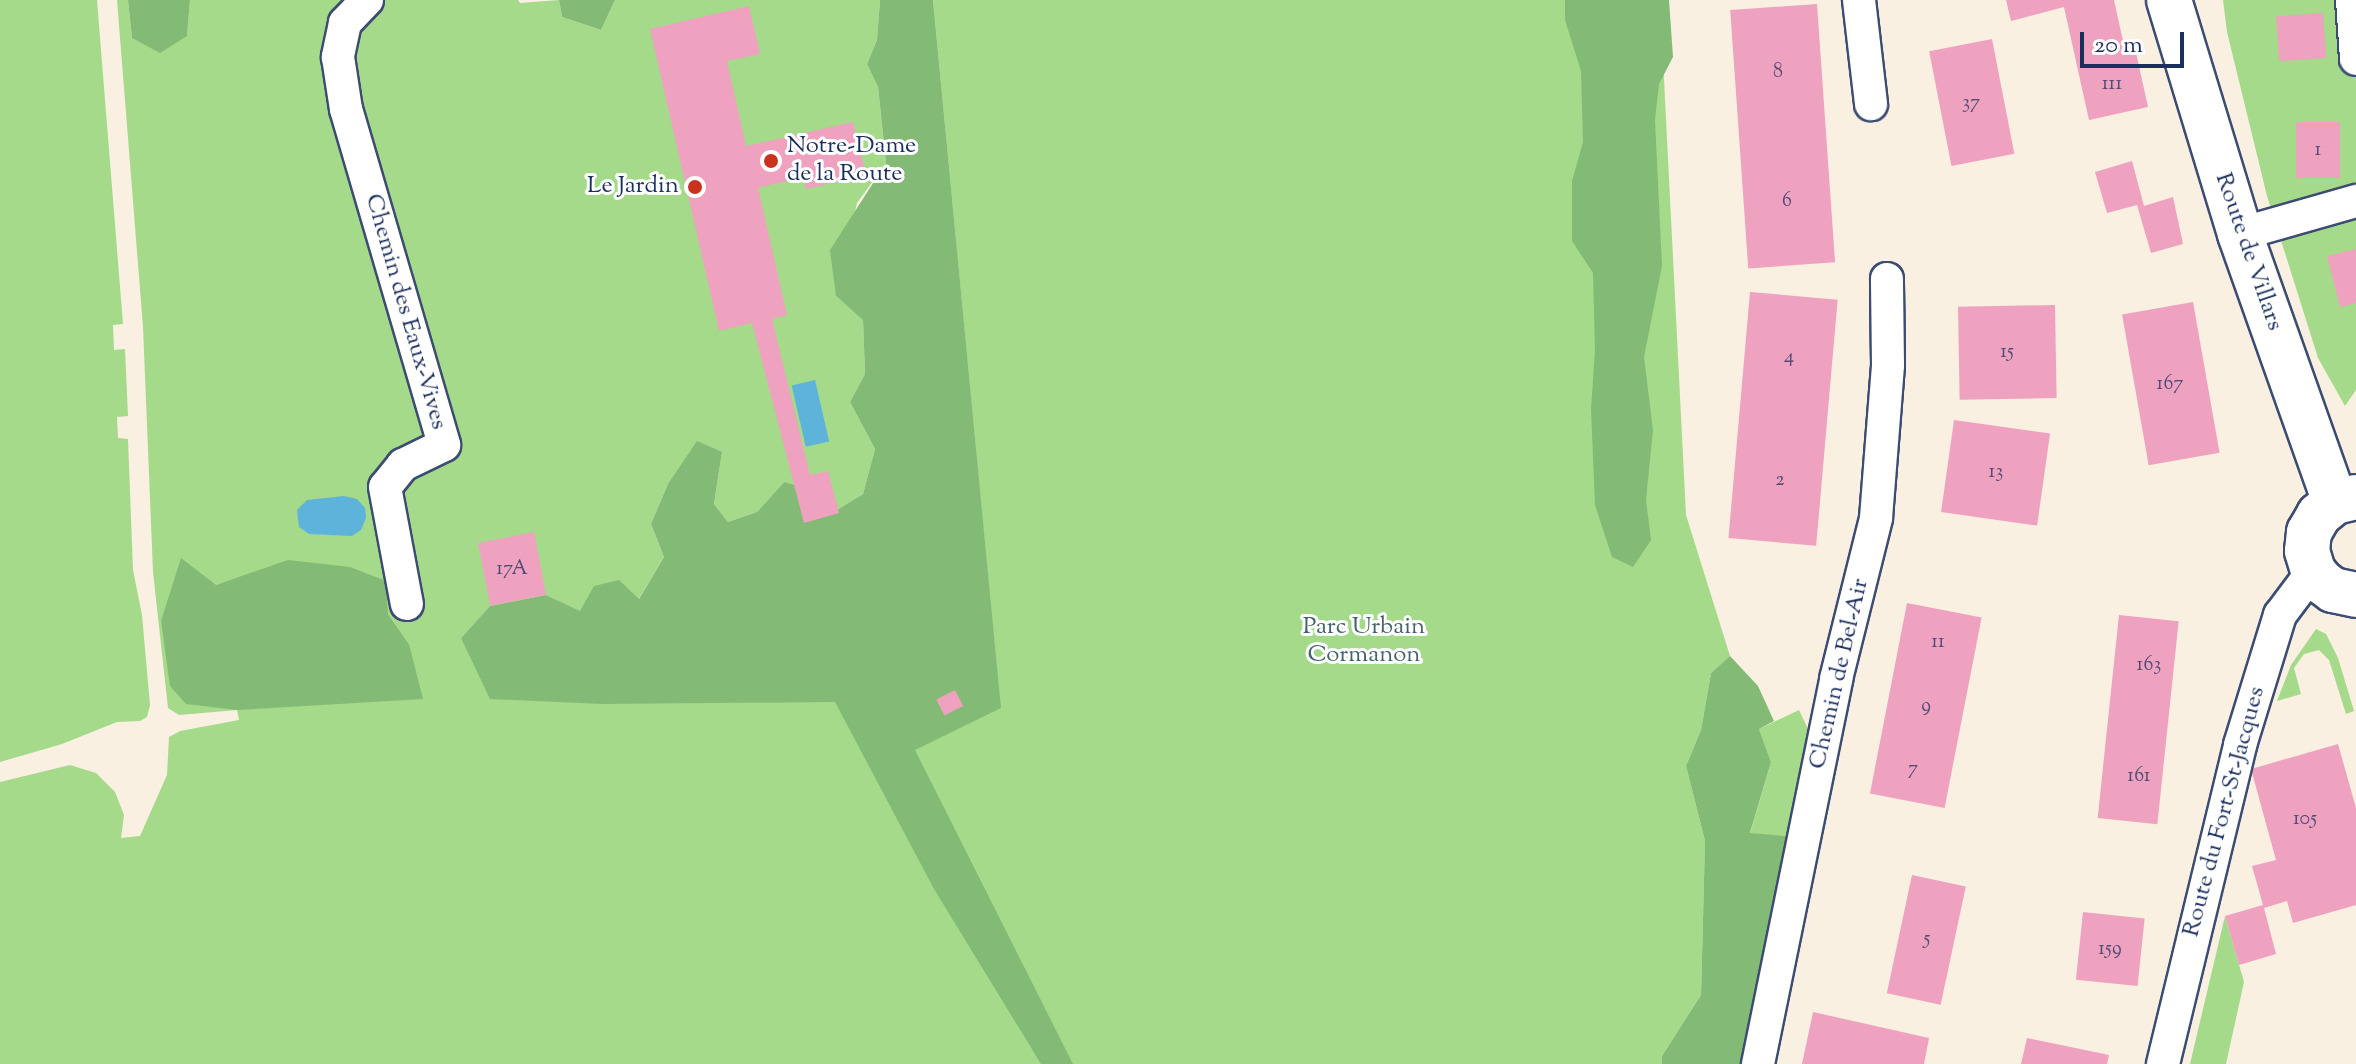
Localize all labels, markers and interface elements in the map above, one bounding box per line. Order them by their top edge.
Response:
scale bar [2084,16,2188,66]
text: 20 m [2094,29,2143,63]
house number: 8 [1773,60,1783,84]
house number: 111 [2102,72,2122,96]
house number: 37 [1962,91,1980,115]
place label: Notre-Dame de la Route [787,133,916,189]
house number: 1 [2315,138,2321,162]
marker: Notre-Dame de la Route [762,152,780,170]
street label: Route de Villars [2208,169,2288,335]
place label: Le Jardin [587,173,679,201]
marker: Le Jardin [686,178,704,196]
house number: 6 [1782,189,1792,213]
street label: Chemin des Eaux-Vives [358,191,452,433]
house number: 15 [2000,340,2014,364]
house number: 4 [1784,345,1794,369]
house number: 167 [2157,372,2183,396]
house number: 13 [1989,460,2003,484]
house number: 2 [1775,468,1785,492]
house number: 17A [496,557,528,581]
street label: Chemin de Bel-Air [1804,576,1876,772]
park label: Parc Urbain Cormanon [1303,614,1425,670]
house number: 11 [1931,630,1945,654]
house number: 163 [2137,653,2161,677]
street label: Route du Fort-St-Jacques [2178,684,2272,940]
house number: 9 [1921,694,1931,718]
house number: 7 [1908,757,1918,781]
house number: 161 [2127,764,2151,788]
house number: 105 [2293,807,2317,831]
house number: 5 [1924,927,1930,951]
house number: 159 [2098,937,2122,961]

